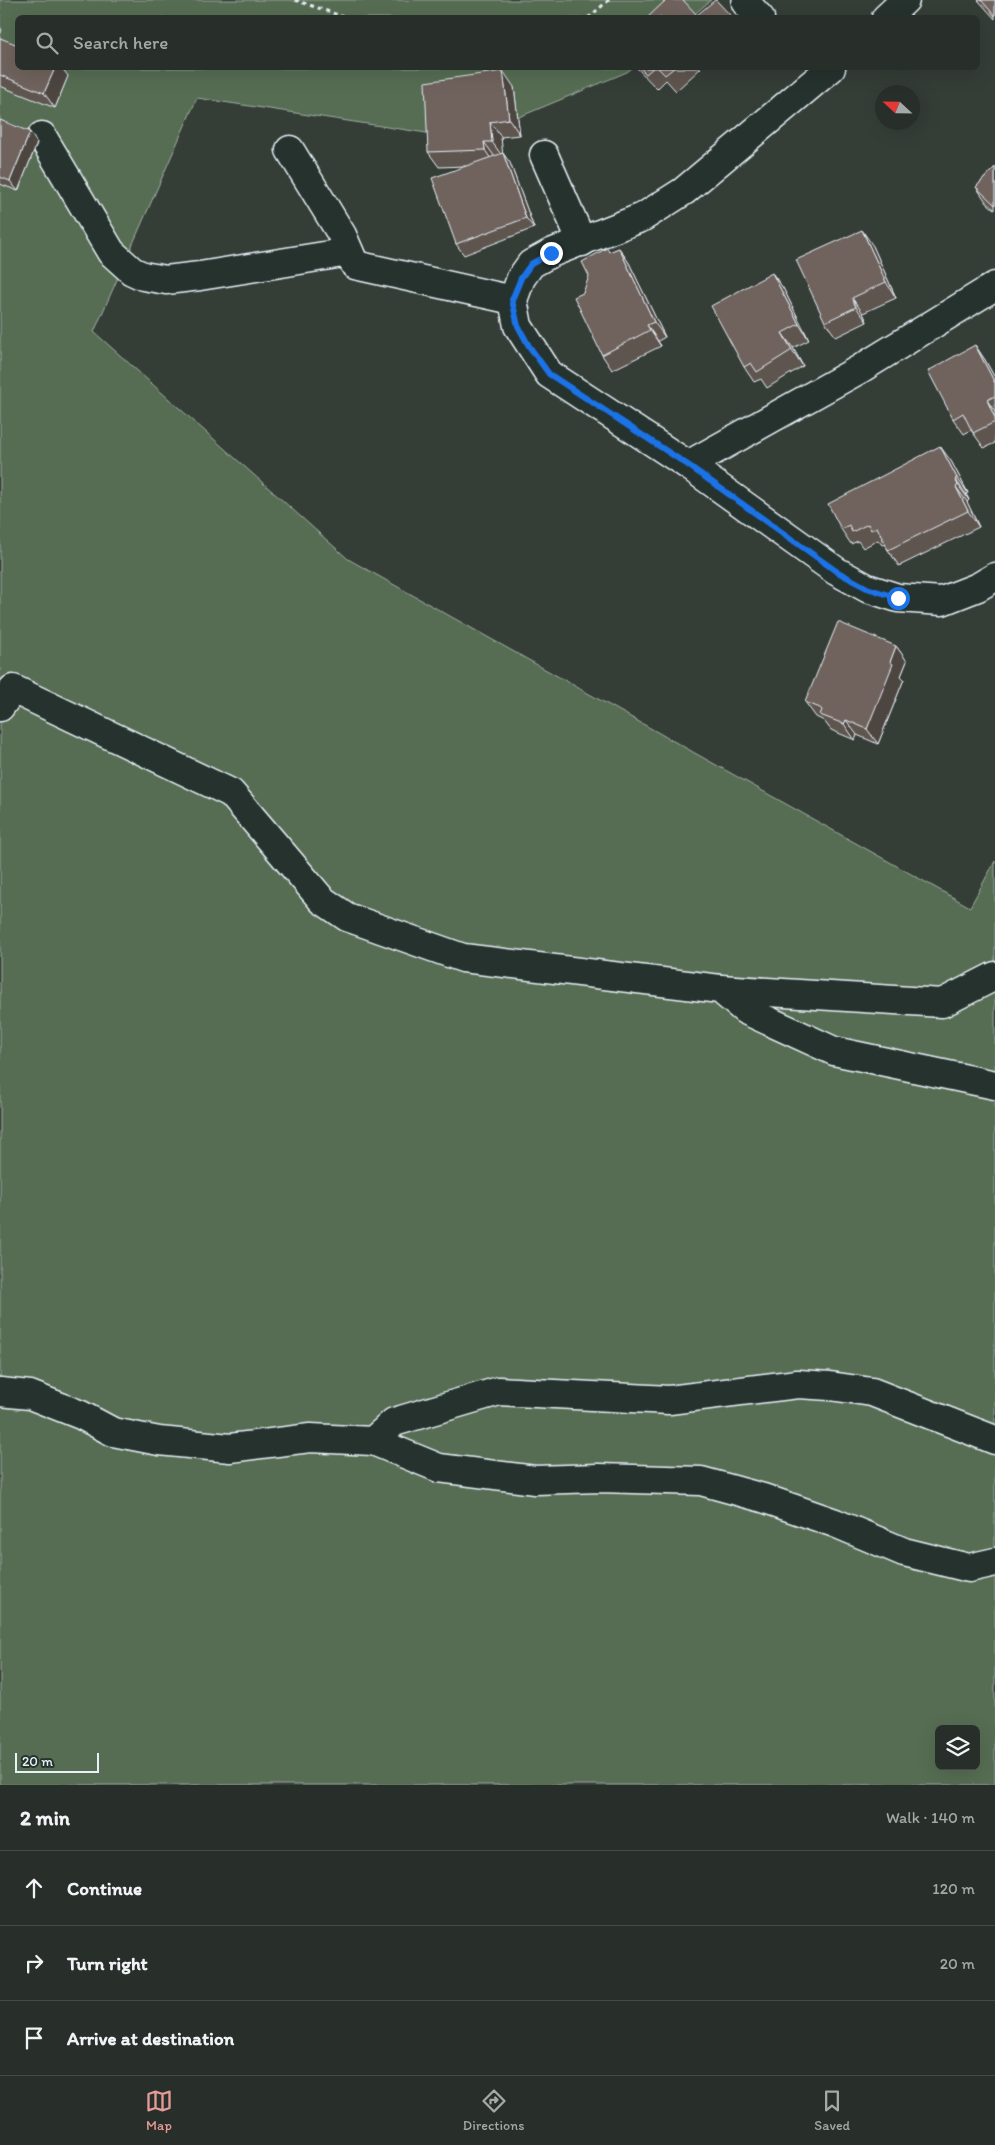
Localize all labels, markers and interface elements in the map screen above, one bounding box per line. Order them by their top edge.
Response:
search box [15,15,980,70]
icon: search [33,29,61,57]
text: Search here [73,31,168,54]
north arrow [875,85,920,130]
route end [540,242,563,265]
route start [887,587,910,610]
map controls [935,1725,980,1770]
button: layers [935,1725,980,1770]
scale bar [15,1750,99,1773]
text: 20 m [22,1753,53,1770]
text: 2 min [20,1805,70,1830]
text: Walk · 140 m [886,1808,975,1827]
icon: ahead [20,1874,48,1902]
text: Continue [67,1877,142,1900]
text: 120 m [932,1879,975,1898]
icon: right [20,1949,48,1977]
text: Turn right [67,1952,148,1975]
text: 20 m [940,1954,975,1973]
icon: arrive [20,2024,48,2052]
text: Arrive at destination [67,2027,234,2050]
tab: Map [145,2087,173,2134]
tab: Directions [463,2087,524,2134]
tab: Saved [814,2087,850,2134]

